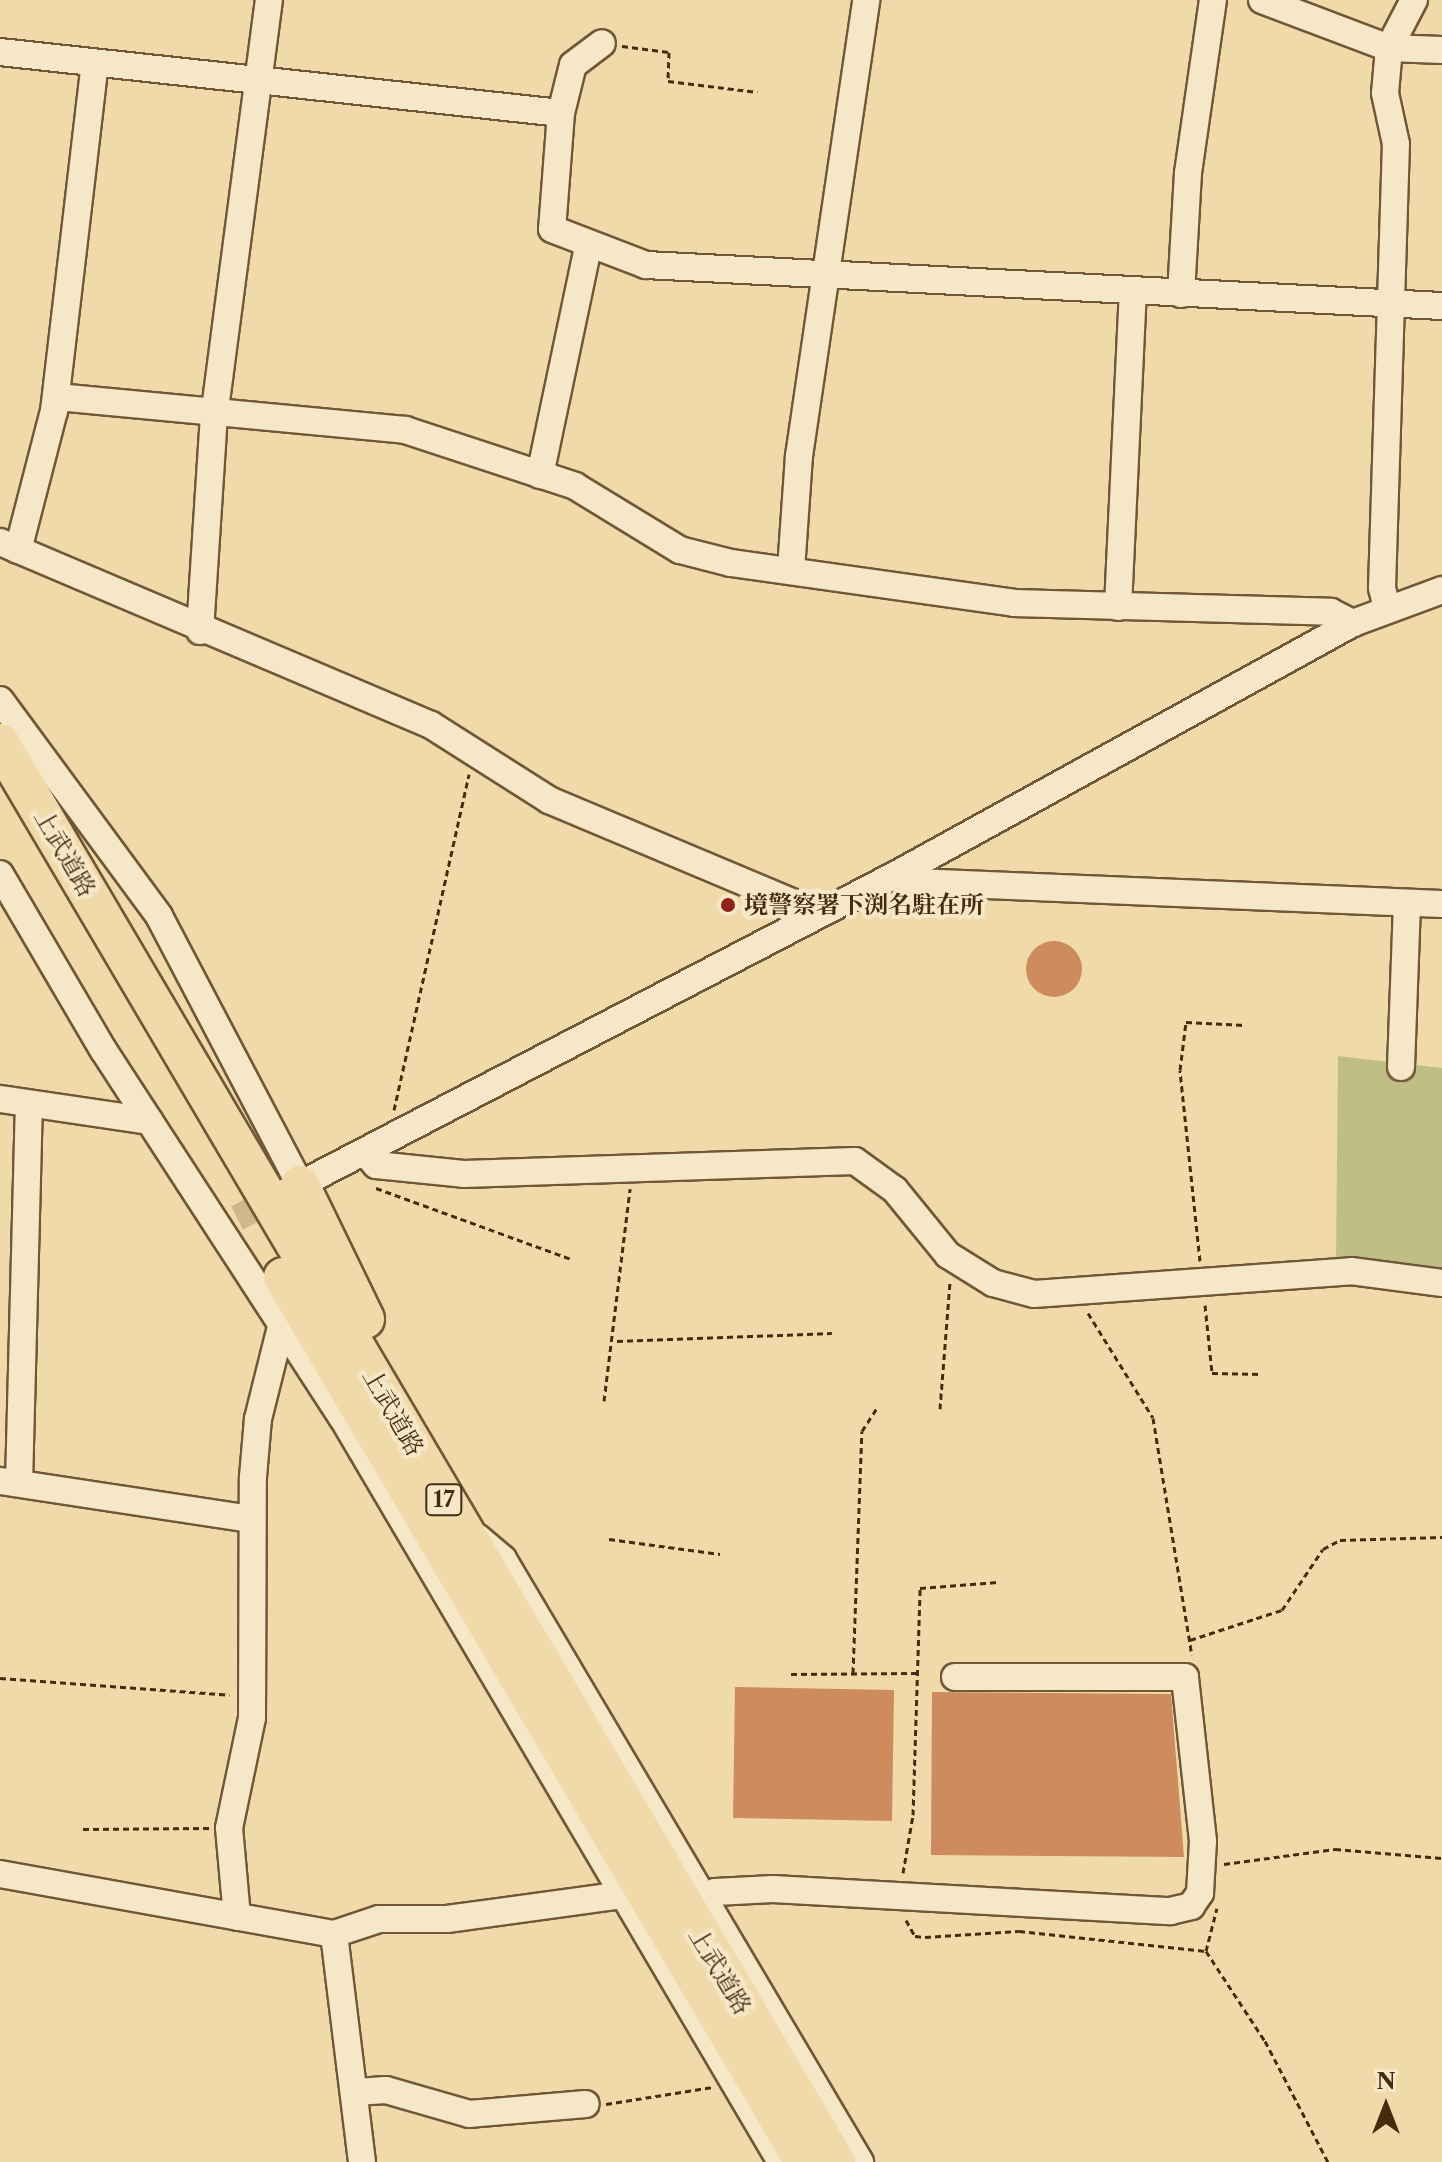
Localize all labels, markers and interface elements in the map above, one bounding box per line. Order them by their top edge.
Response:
street label: 上武道路 [29,804,101,902]
place label: 境警察署下渕名駐在所 [744,891,984,919]
marker: 境警察署下渕名駐在所 [719,896,737,914]
street label: 上武道路 [357,1363,429,1461]
road number: 17 [424,1482,464,1518]
street label: 上武道路 [683,1922,757,2020]
north arrow [1346,2066,1426,2146]
text: N [1376,2068,1396,2095]

